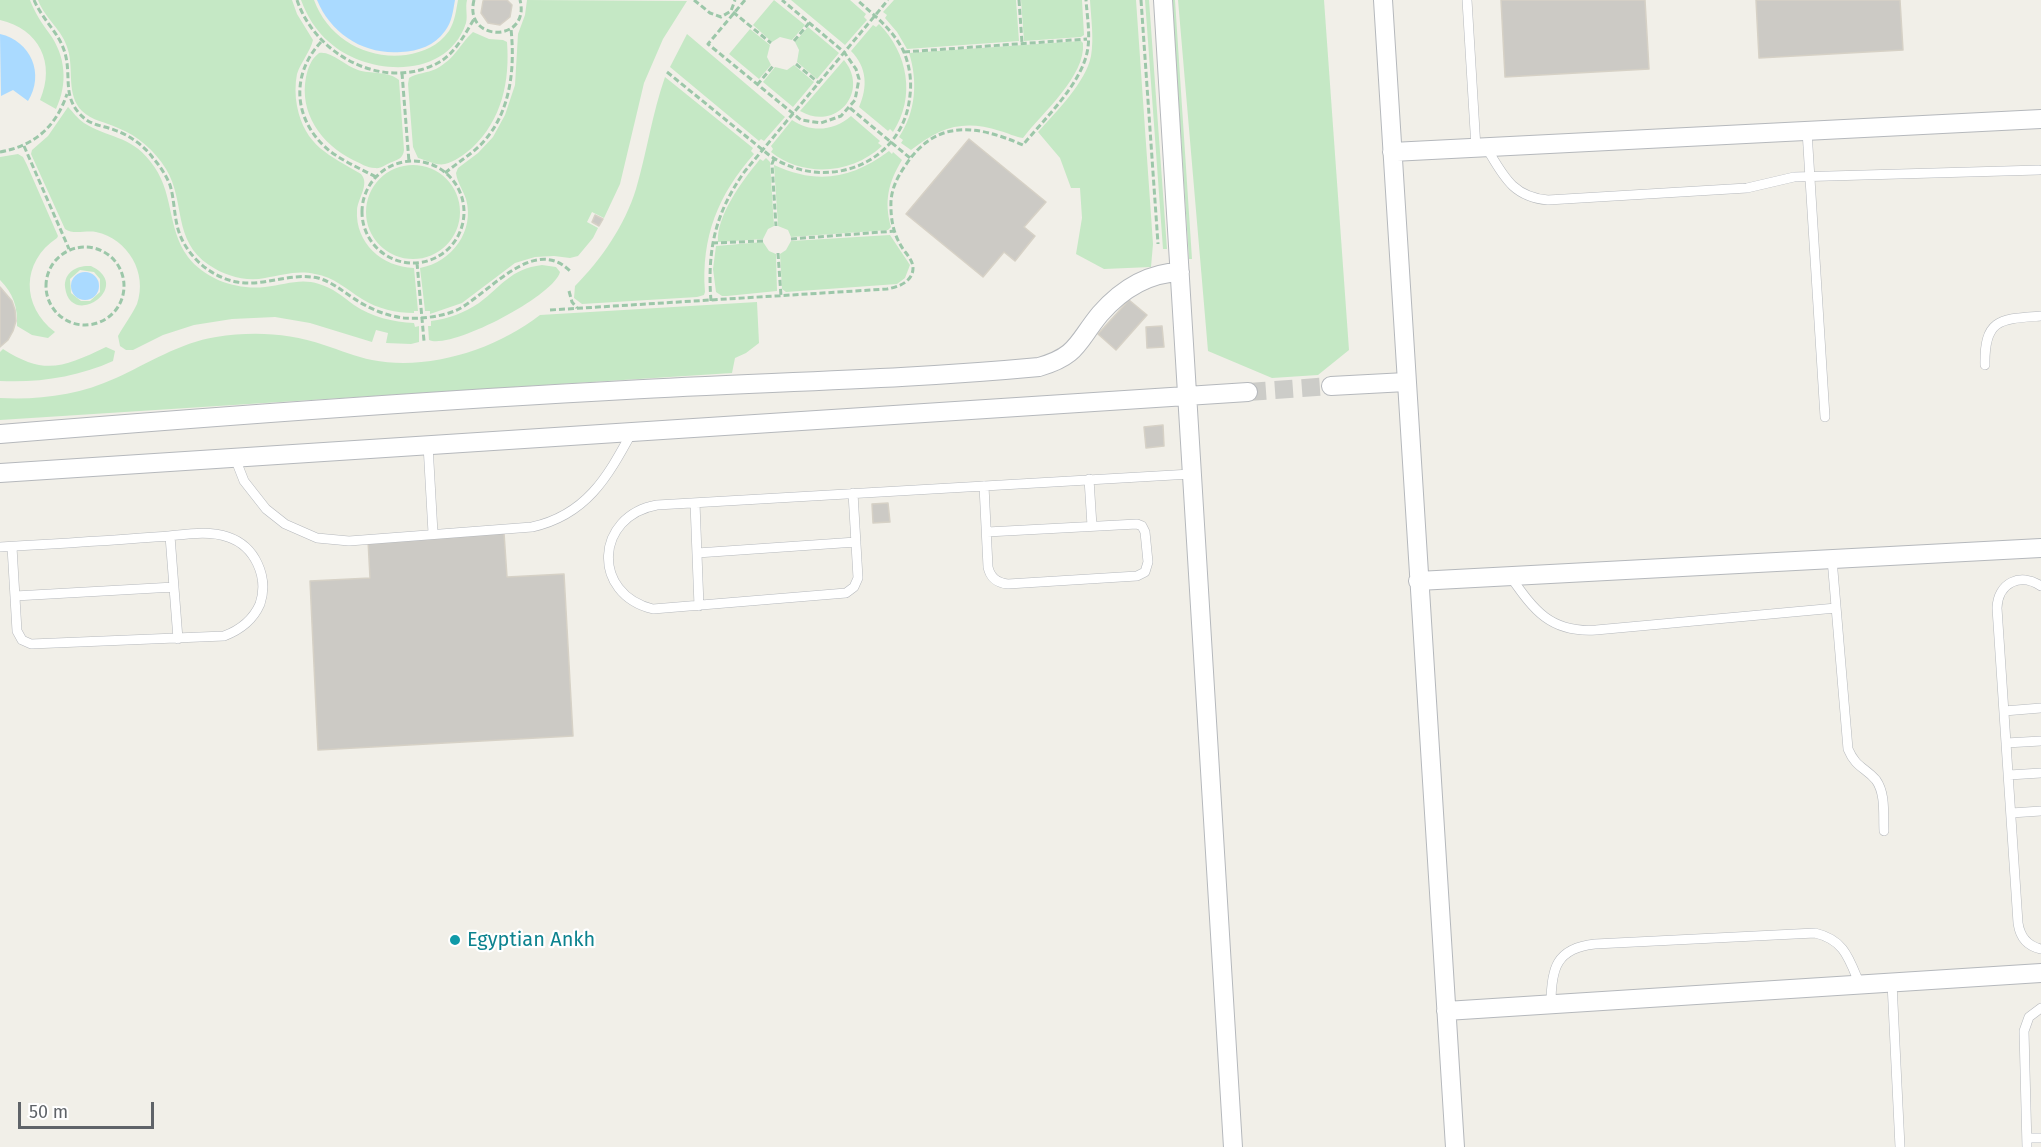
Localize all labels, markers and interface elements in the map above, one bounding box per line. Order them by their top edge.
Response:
place label: Egyptian Ankh [467,928,595,952]
marker: Egyptian Ankh [448,933,462,947]
scale bar [21,1090,158,1128]
text: 50 m [29,1101,68,1123]

